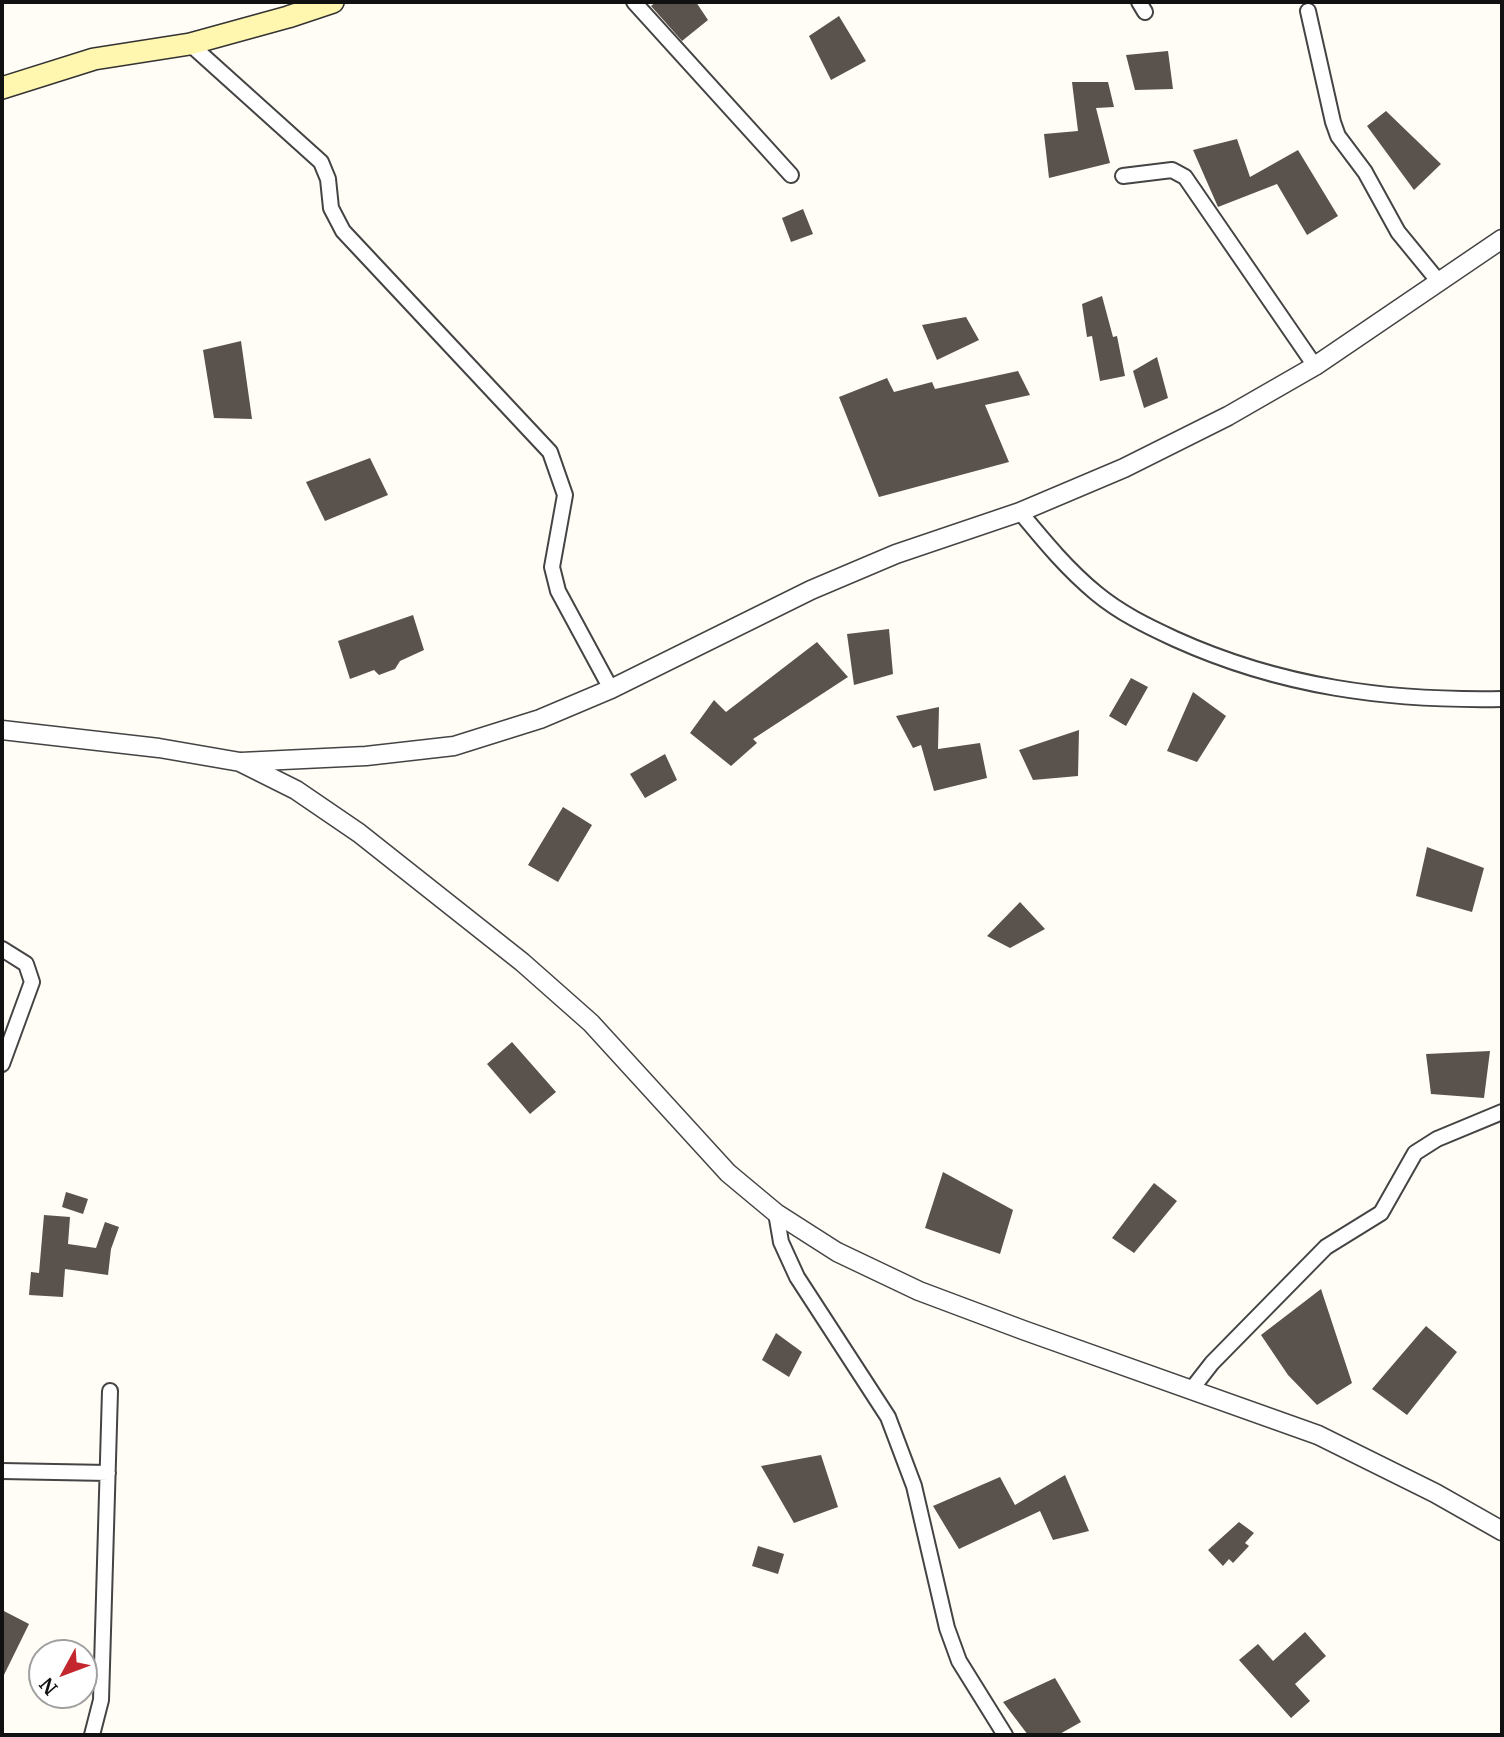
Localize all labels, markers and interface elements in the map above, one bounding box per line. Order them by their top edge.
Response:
north arrow [28,1639,98,1709]
text: N [35,1673,63,1700]

